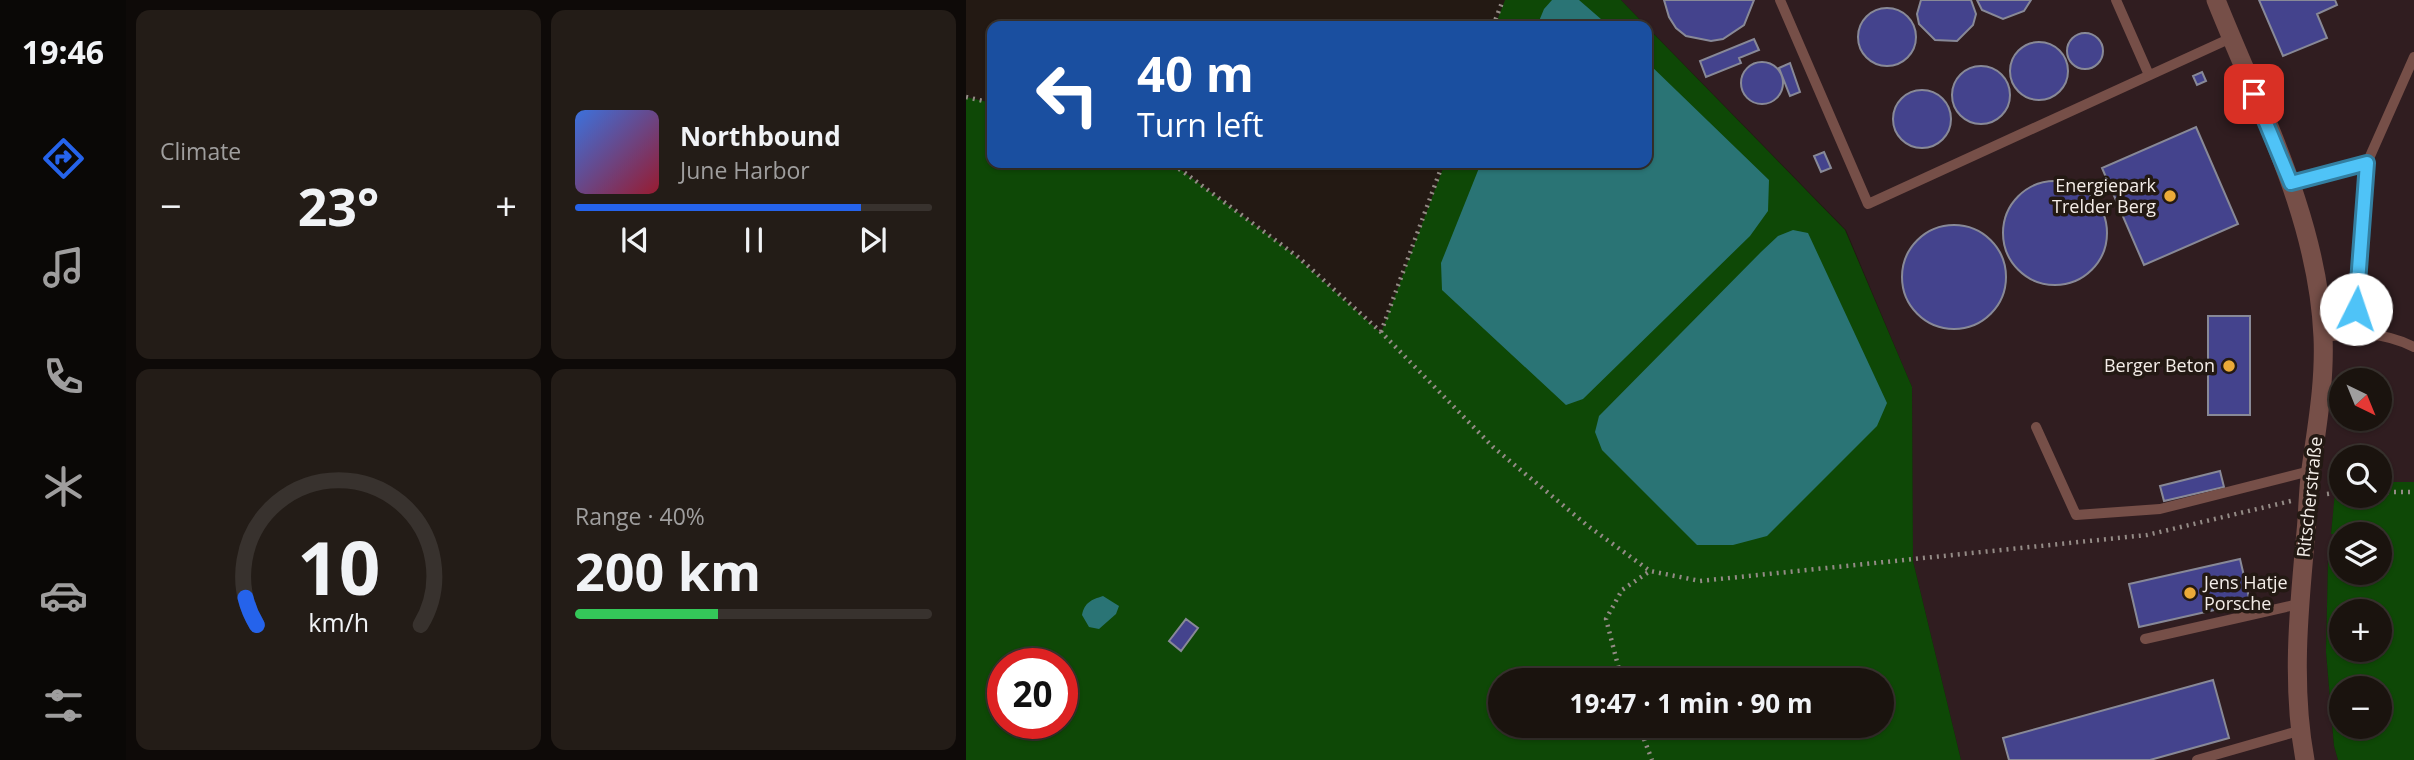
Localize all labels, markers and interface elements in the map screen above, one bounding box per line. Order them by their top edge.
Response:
text: 19:46 [22,30,104,73]
text: 40 m [1137,40,1254,106]
icon: left [1022,49,1113,140]
pin [2224,64,2284,124]
icon: arrive [2235,75,2273,113]
text: Turn left [1137,103,1263,146]
text: Northbound [680,118,841,154]
icon: directions [39,134,88,183]
text: Climate [160,135,241,167]
text: June Harbor [680,154,810,186]
text: 23° [298,170,379,241]
place label: Energiepark Trelder Berg [2052,173,2157,218]
text: − [160,179,182,231]
text: + [495,179,517,231]
marker: Energiepark Trelder Berg [2162,188,2178,204]
icon: previous [616,221,654,259]
icon: pause [735,221,773,259]
icon: next [854,221,892,259]
icon: music [39,243,88,292]
position arrow [2319,272,2393,346]
icon: phone [39,352,88,401]
place label: Berger Beton [2104,353,2215,377]
marker: Berger Beton [2221,358,2237,374]
north arrow [2329,368,2392,430]
map controls [2329,368,2392,739]
street label: Ritscherstraße [2291,435,2327,559]
button: search [2329,445,2392,508]
icon: climate [39,462,88,511]
text: Range · 40% [575,500,705,532]
text: 10 [297,518,380,617]
button: layers [2329,522,2392,585]
text: 200 km [575,535,761,606]
place label: Jens Hatje Porsche [2202,570,2288,615]
icon: car [39,571,88,620]
marker: Jens Hatje Porsche [2182,585,2198,601]
button: + [2329,599,2392,662]
text: km/h [308,605,369,639]
speed limit sign: 20 [987,648,1078,739]
button: − [2329,676,2392,739]
icon: filters [39,681,88,730]
text: 19:47 · 1 min · 90 m [1570,685,1812,721]

